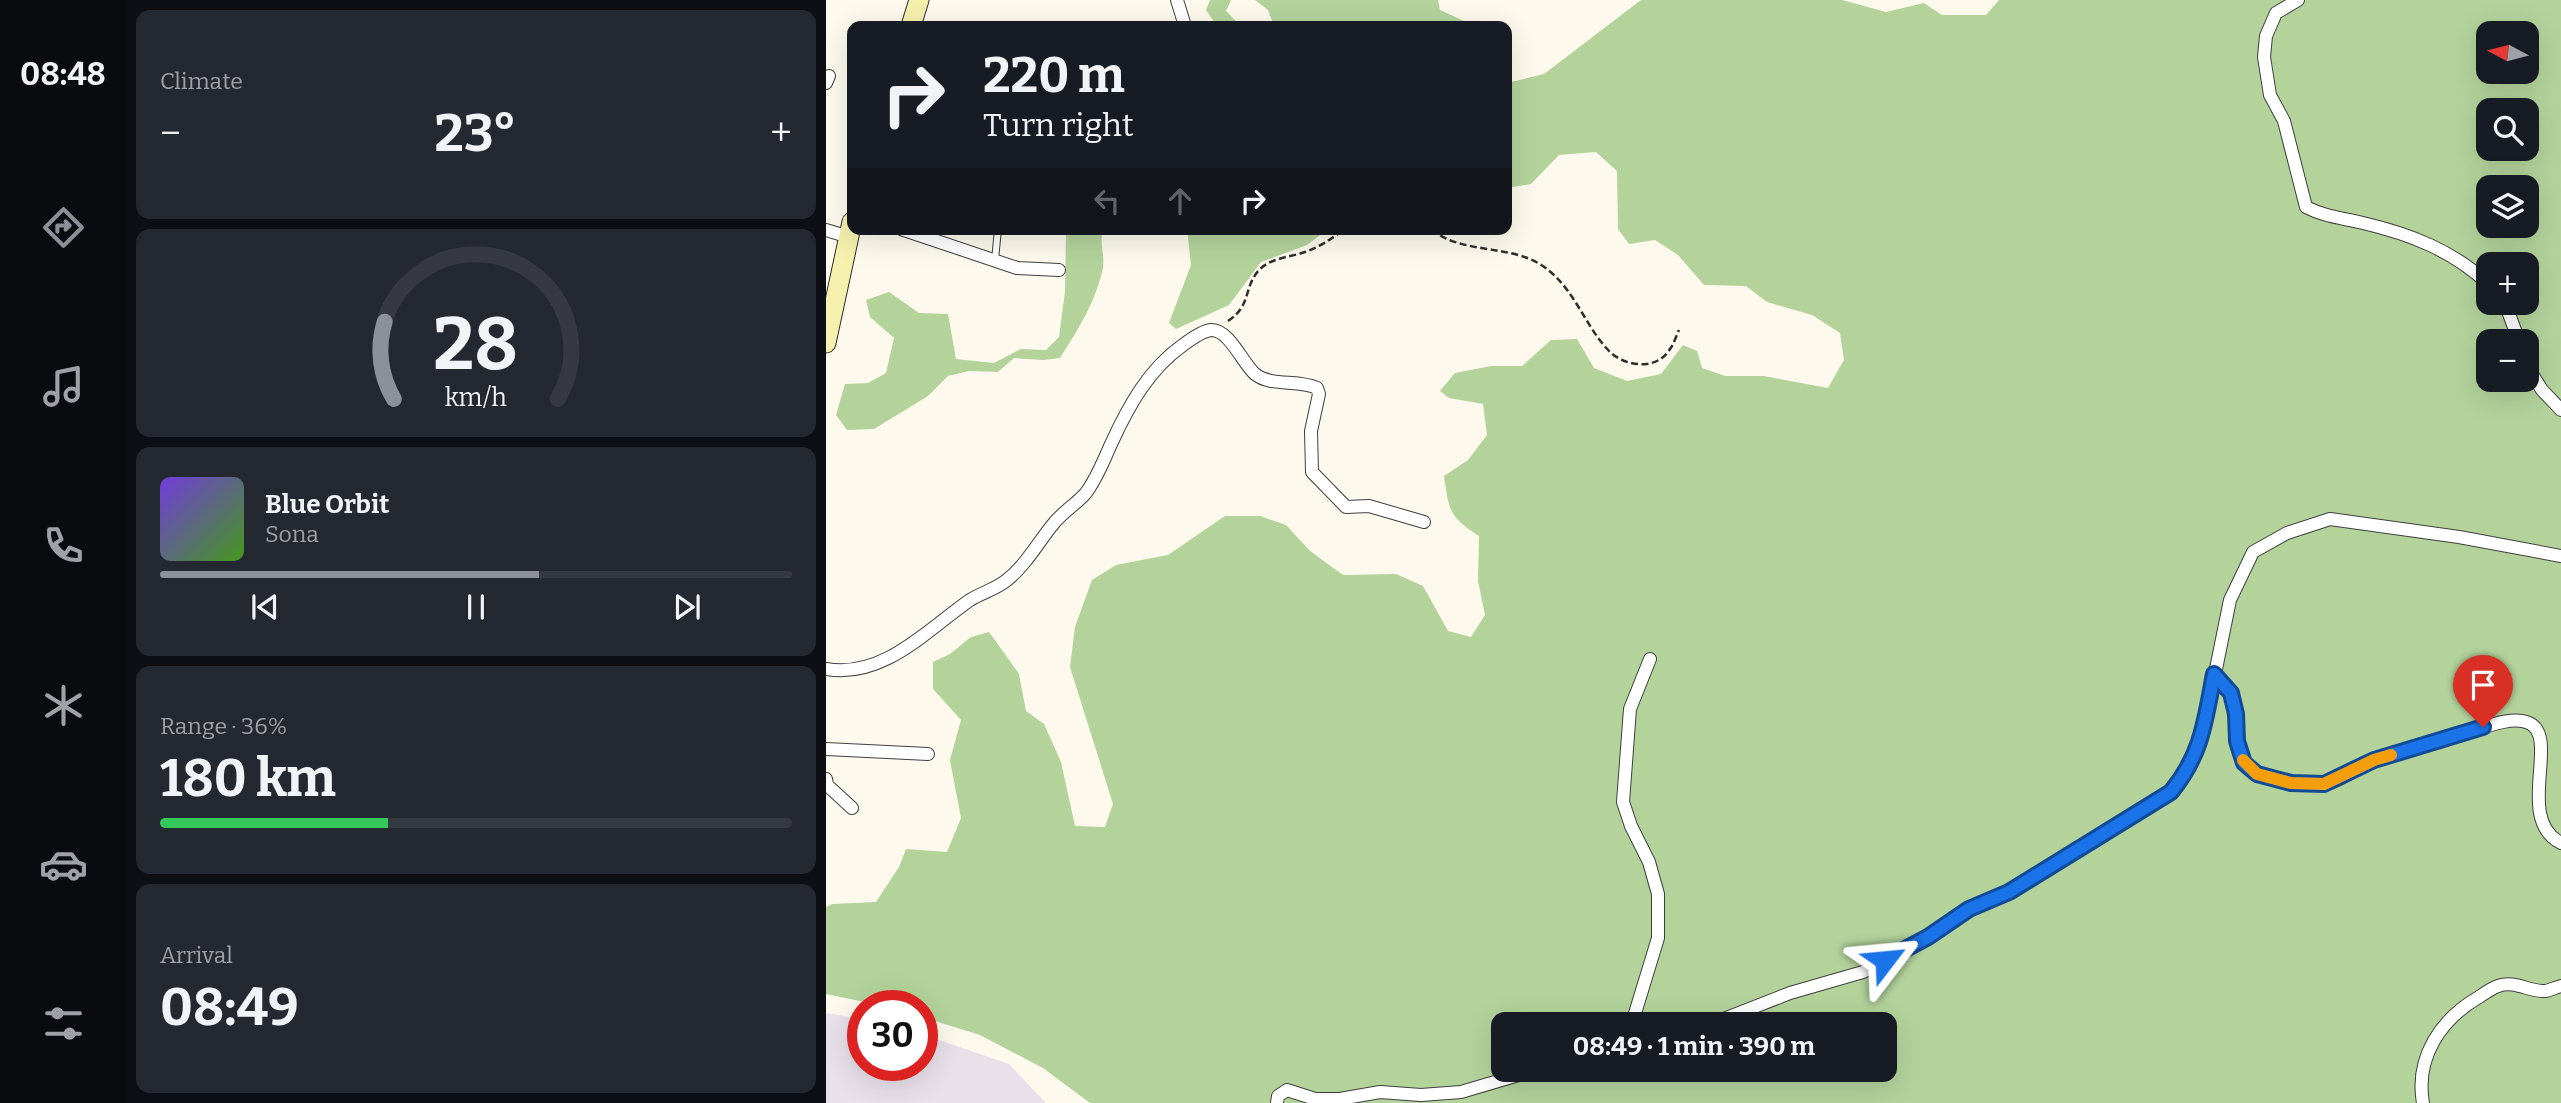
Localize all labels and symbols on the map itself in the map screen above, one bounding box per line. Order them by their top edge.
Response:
north arrow [2476,21,2539,84]
pin [2453,655,2513,727]
position arrow [1848,923,1922,997]
speed limit sign: 30 [847,990,938,1081]

